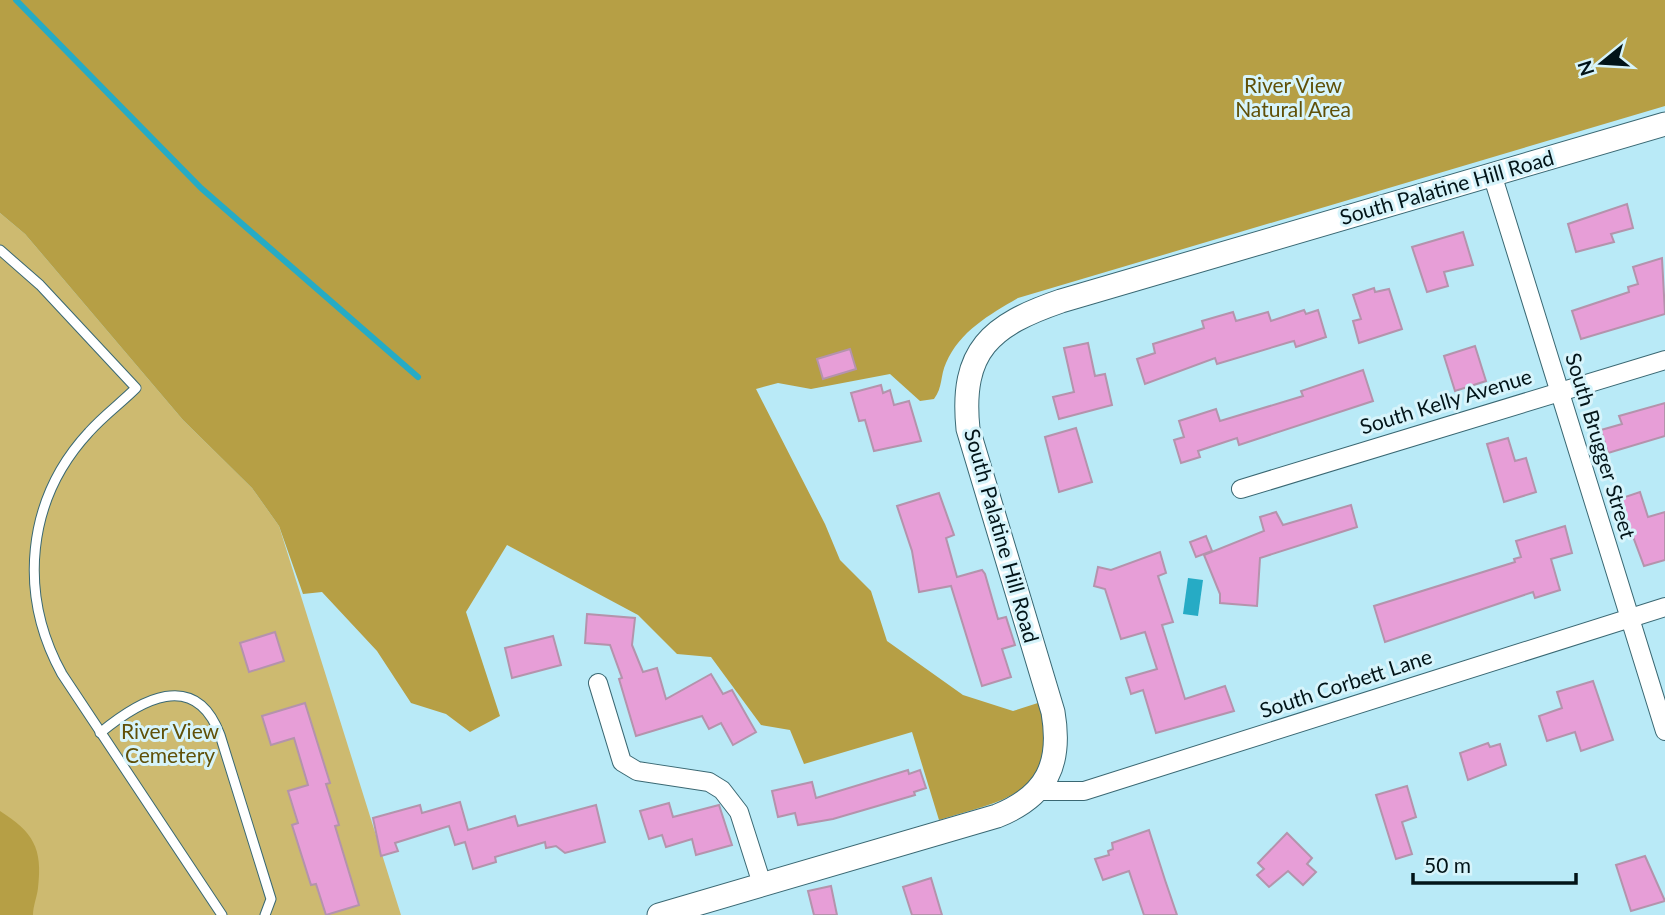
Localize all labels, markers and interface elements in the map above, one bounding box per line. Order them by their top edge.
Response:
north arrow [1567,28,1637,98]
text: N [1572,58,1599,79]
park label: River View Natural Area [1235,72,1351,121]
street label: South Palatine Hill Road [1337,144,1556,229]
street label: South Brugger Street [1561,350,1642,542]
street label: South Kelly Avenue [1357,363,1534,439]
street label: South Palatine Hill Road [960,426,1045,645]
street label: South Corbett Lane [1256,643,1435,722]
park label: River View Cemetery [121,718,220,767]
scale bar [1413,842,1576,886]
text: 50 m [1424,852,1471,877]

